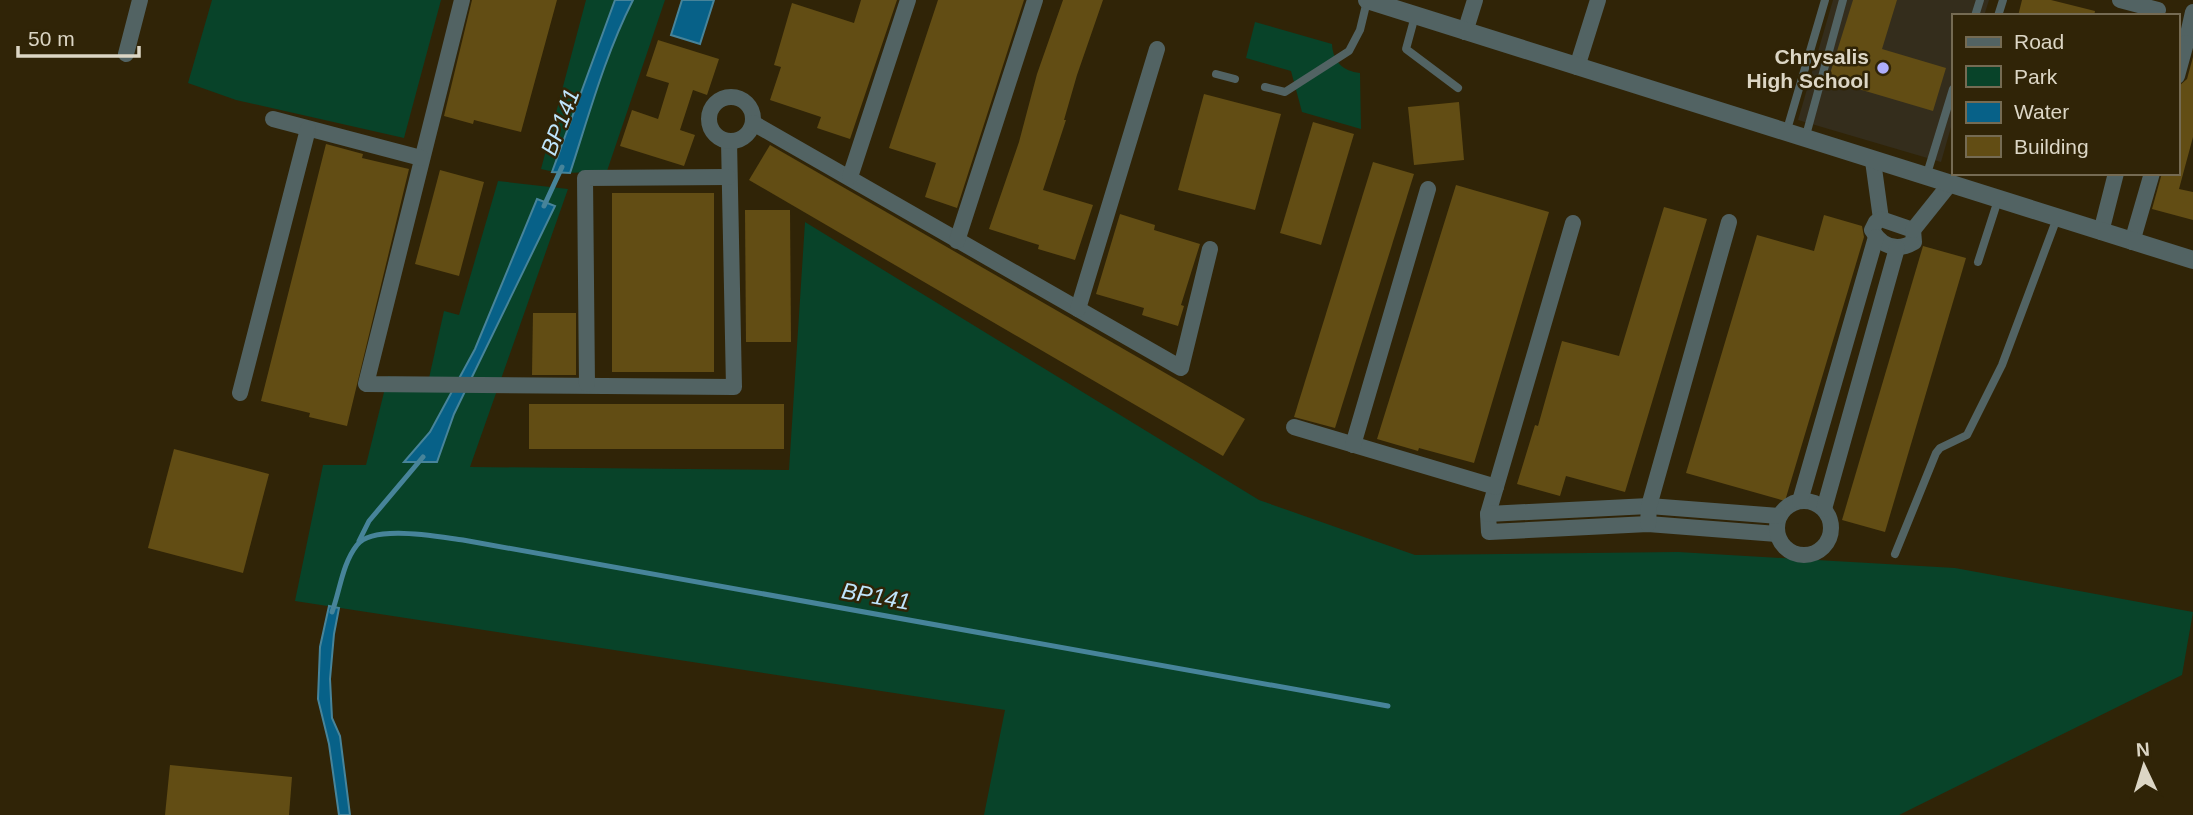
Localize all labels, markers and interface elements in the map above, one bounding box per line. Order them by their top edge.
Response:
scale bar [18,14,138,58]
legend [1952,14,2179,175]
text: 50 m [28,27,75,50]
text: Road [2014,30,2064,53]
place label: Chrysalis High School [1747,45,1869,92]
marker: Chrysalis High School [1875,60,1891,76]
text: Park [2014,65,2058,88]
water label: BP141 [535,85,585,159]
text: Water [2014,100,2069,123]
text: Building [2014,135,2089,158]
water label: BP141 [840,577,912,615]
north arrow [2109,731,2179,801]
text: N [2135,739,2150,760]

